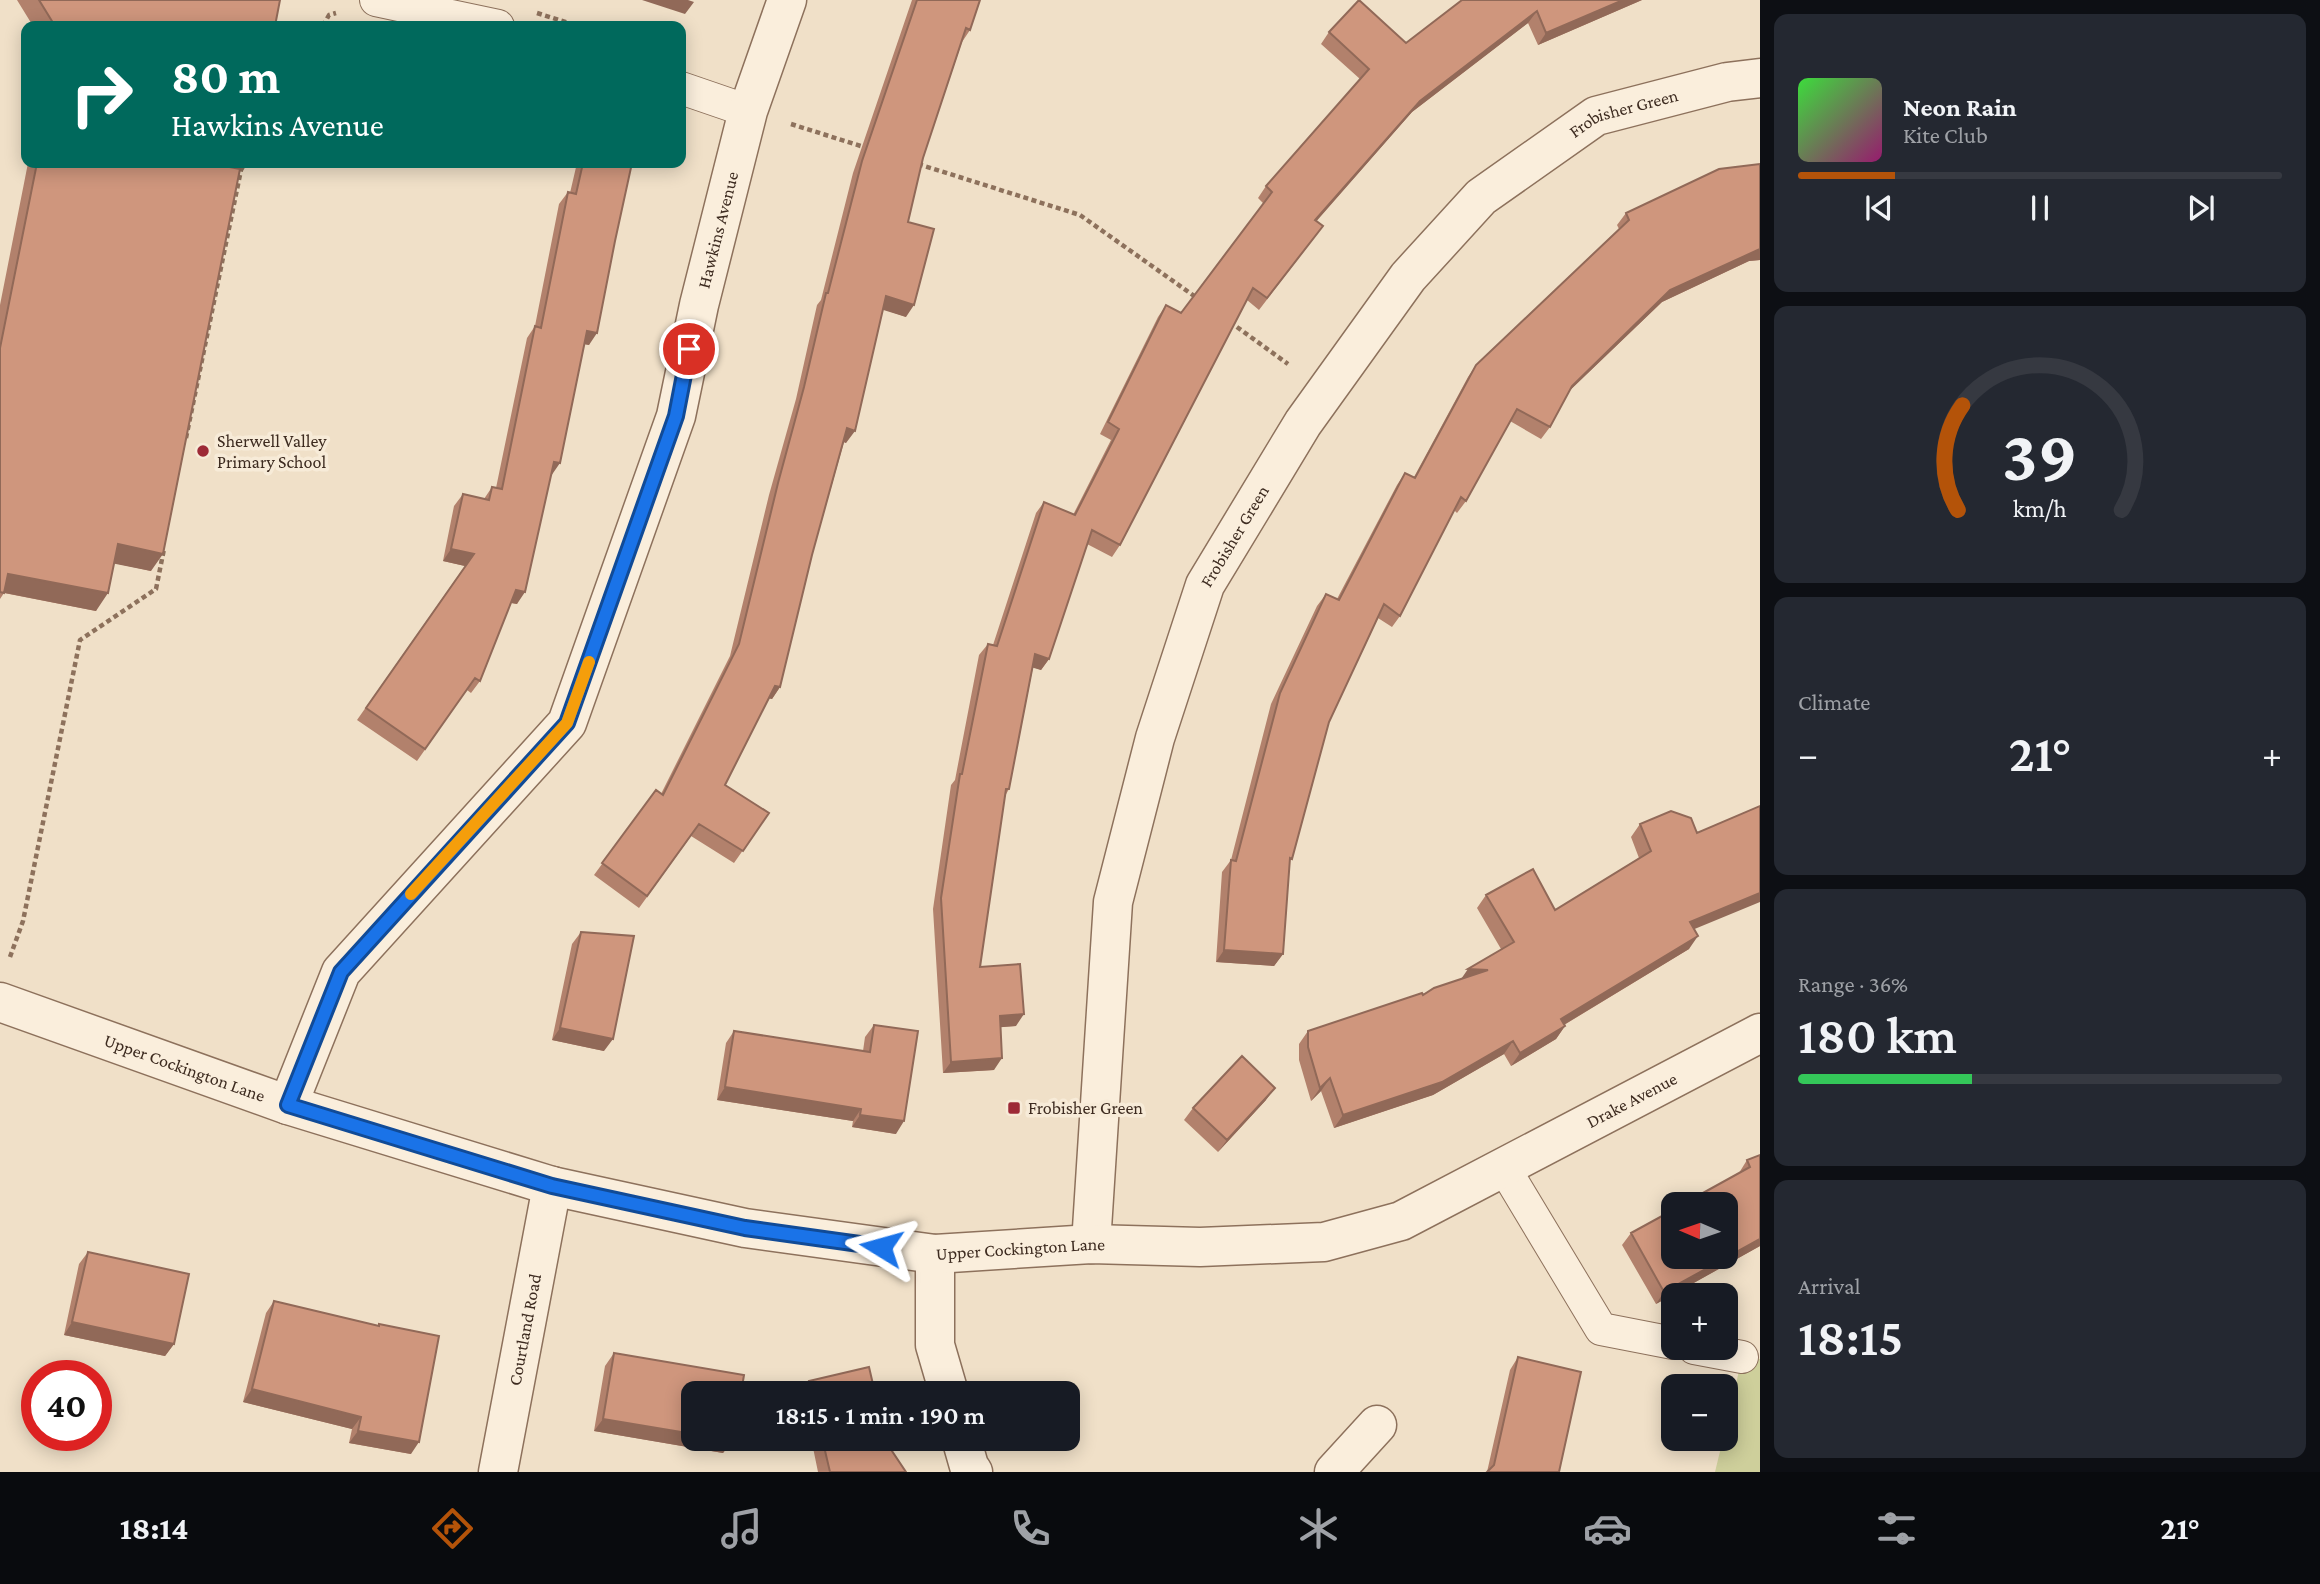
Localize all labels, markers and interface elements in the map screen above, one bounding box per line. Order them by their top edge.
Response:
icon: right [56,49,147,140]
text: 80 m [171,49,280,104]
street label: Frobisher Green [1565,85,1681,142]
text: Neon Rain [1903,93,2017,122]
text: Hawkins Avenue [171,107,384,143]
text: Kite Club [1903,122,1988,148]
street label: Hawkins Avenue [694,169,742,290]
icon: previous [1860,189,1898,227]
icon: pause [2021,189,2059,227]
icon: next [2182,189,2220,227]
pin [659,319,719,379]
icon: arrive [670,330,708,368]
text: 39 [2002,416,2078,497]
place label: Sherwell Valley Primary School [217,431,327,472]
marker: Sherwell Valley Primary School [195,443,211,459]
street label: Frobisher Green [1196,482,1273,591]
text: km/h [2013,495,2067,522]
text: Climate [1798,689,1870,715]
text: 21° [2009,724,2071,782]
text: − [1798,733,1818,775]
text: + [2262,733,2282,775]
text: Range · 36% [1798,971,1908,997]
text: 180 km [1798,1006,1957,1064]
street label: Upper Cockington Lane [101,1030,268,1106]
street label: Drake Avenue [1583,1068,1680,1132]
place label: Frobisher Green [1028,1098,1143,1118]
marker: Frobisher Green [1006,1100,1022,1116]
north arrow [1661,1192,1738,1269]
map controls [1661,1192,1738,1451]
position arrow [844,1210,918,1284]
street label: Upper Cockington Lane [935,1234,1106,1264]
street label: Courtland Road [505,1271,545,1387]
text: Arrival [1798,1273,1861,1299]
button: + [1661,1283,1738,1360]
text: 18:15 [1798,1308,1903,1366]
speed limit sign: 40 [21,1360,112,1451]
button: − [1661,1374,1738,1451]
text: 18:15 · 1 min · 190 m [776,1401,985,1430]
icon: directions [428,1504,477,1553]
icon: music [717,1504,766,1553]
icon: phone [1006,1504,1055,1553]
icon: climate [1294,1504,1343,1553]
icon: car [1583,1504,1632,1553]
icon: filters [1872,1504,1921,1553]
text: 18:14 [120,1510,189,1546]
text: 21° [2160,1510,2200,1546]

